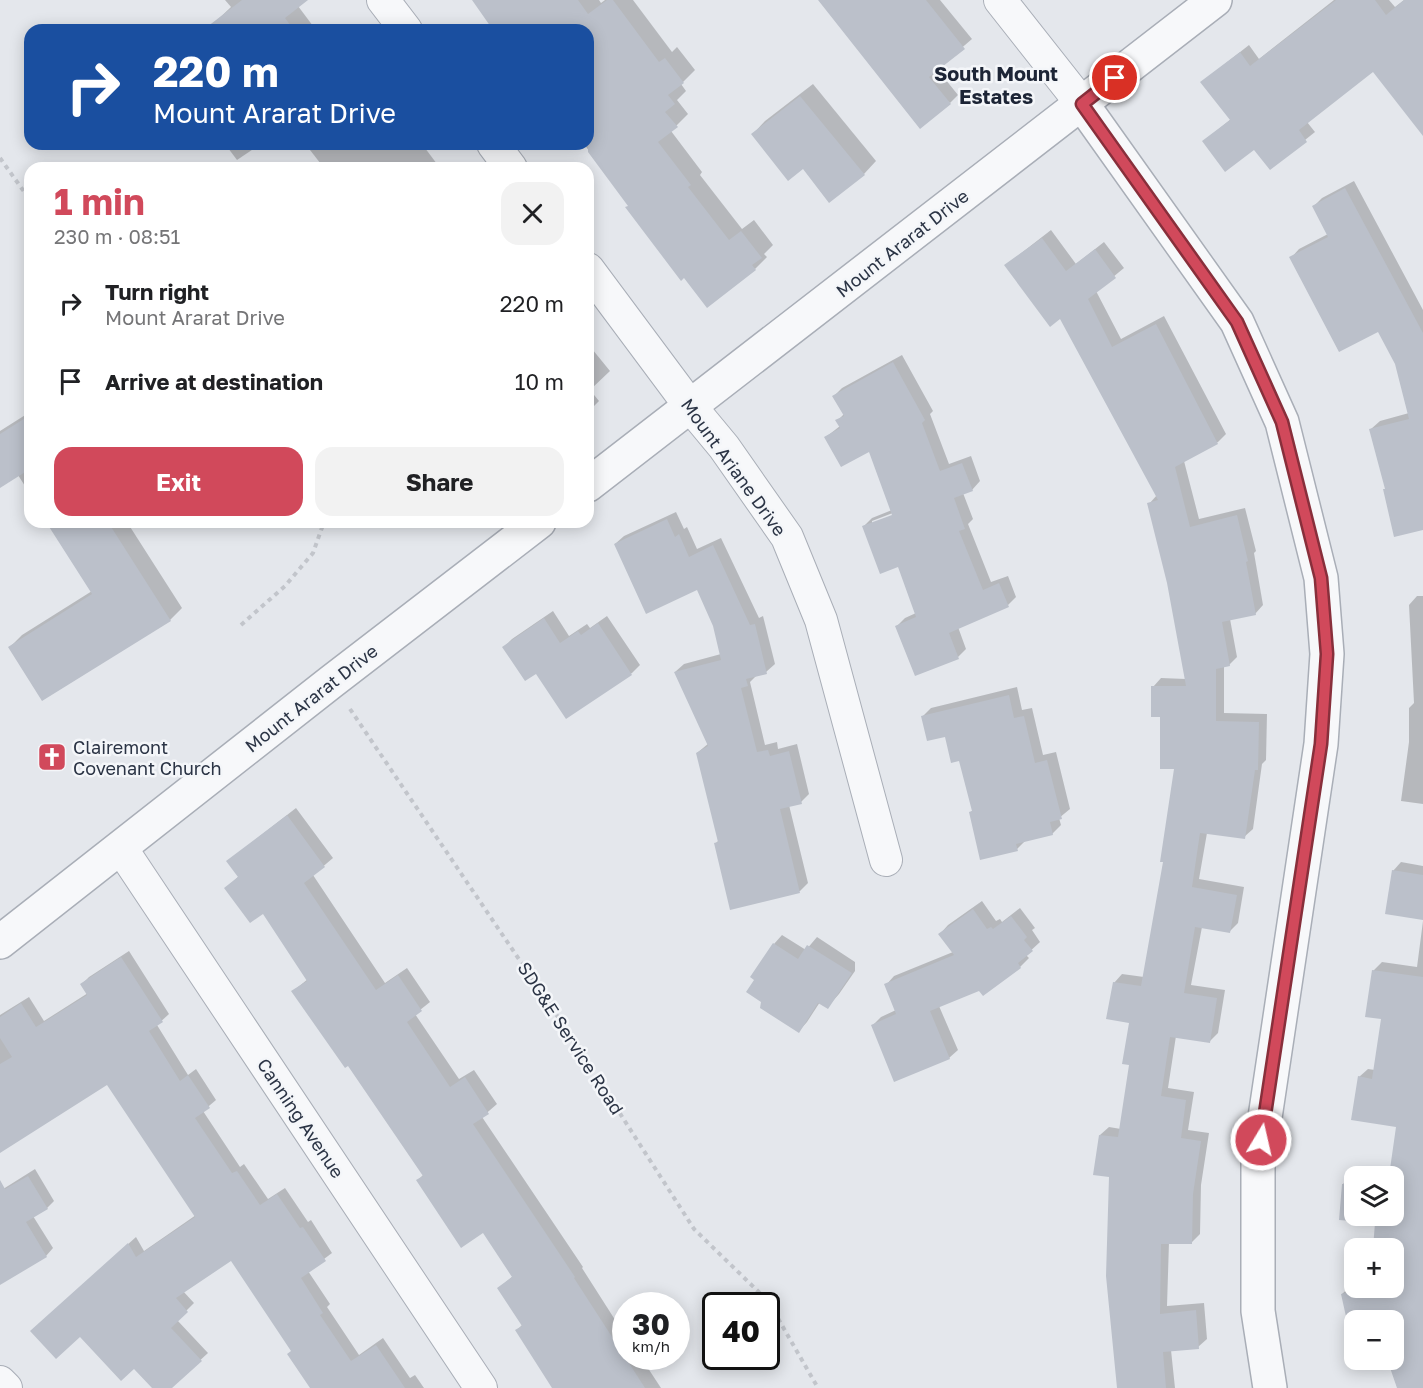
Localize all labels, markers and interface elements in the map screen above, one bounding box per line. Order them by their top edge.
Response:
text: 220 m [153,46,279,96]
icon: right [54,48,132,126]
pin [1089,52,1140,103]
district label: South Mount Estates [934,61,1058,108]
icon: arrive [1098,61,1131,94]
text: Mount Ararat Drive [153,97,396,129]
text: 1 min [54,180,145,223]
button: close [501,182,564,245]
street label: Mount Ararat Drive [831,184,973,302]
text: 230 m · 08:51 [54,224,180,248]
text: Turn right [105,278,209,305]
icon: right [54,287,87,320]
text: 220 m [500,290,564,317]
text: Mount Ararat Drive [105,305,285,329]
icon: arrive [54,365,87,398]
text: Arrive at destination [105,368,323,395]
text: 10 m [515,368,564,395]
street label: Mount Ariane Drive [677,394,791,540]
button: Exit [54,447,303,516]
button: Share [315,447,564,516]
street label: Mount Ararat Drive [240,639,382,757]
place label: Clairemont Covenant Church [73,736,222,779]
church icon: Clairemont Covenant Church [36,741,68,773]
street label: SDG&E Service Road [513,958,629,1118]
street label: Canning Avenue [253,1054,349,1182]
position arrow [1229,1108,1293,1172]
map controls [1344,1166,1404,1370]
button: layers [1344,1166,1404,1226]
button: + [1344,1238,1404,1298]
speed limit sign: 40 [702,1292,780,1370]
text: 30 [632,1306,670,1342]
button: − [1344,1310,1404,1370]
text: km/h [632,1337,670,1355]

